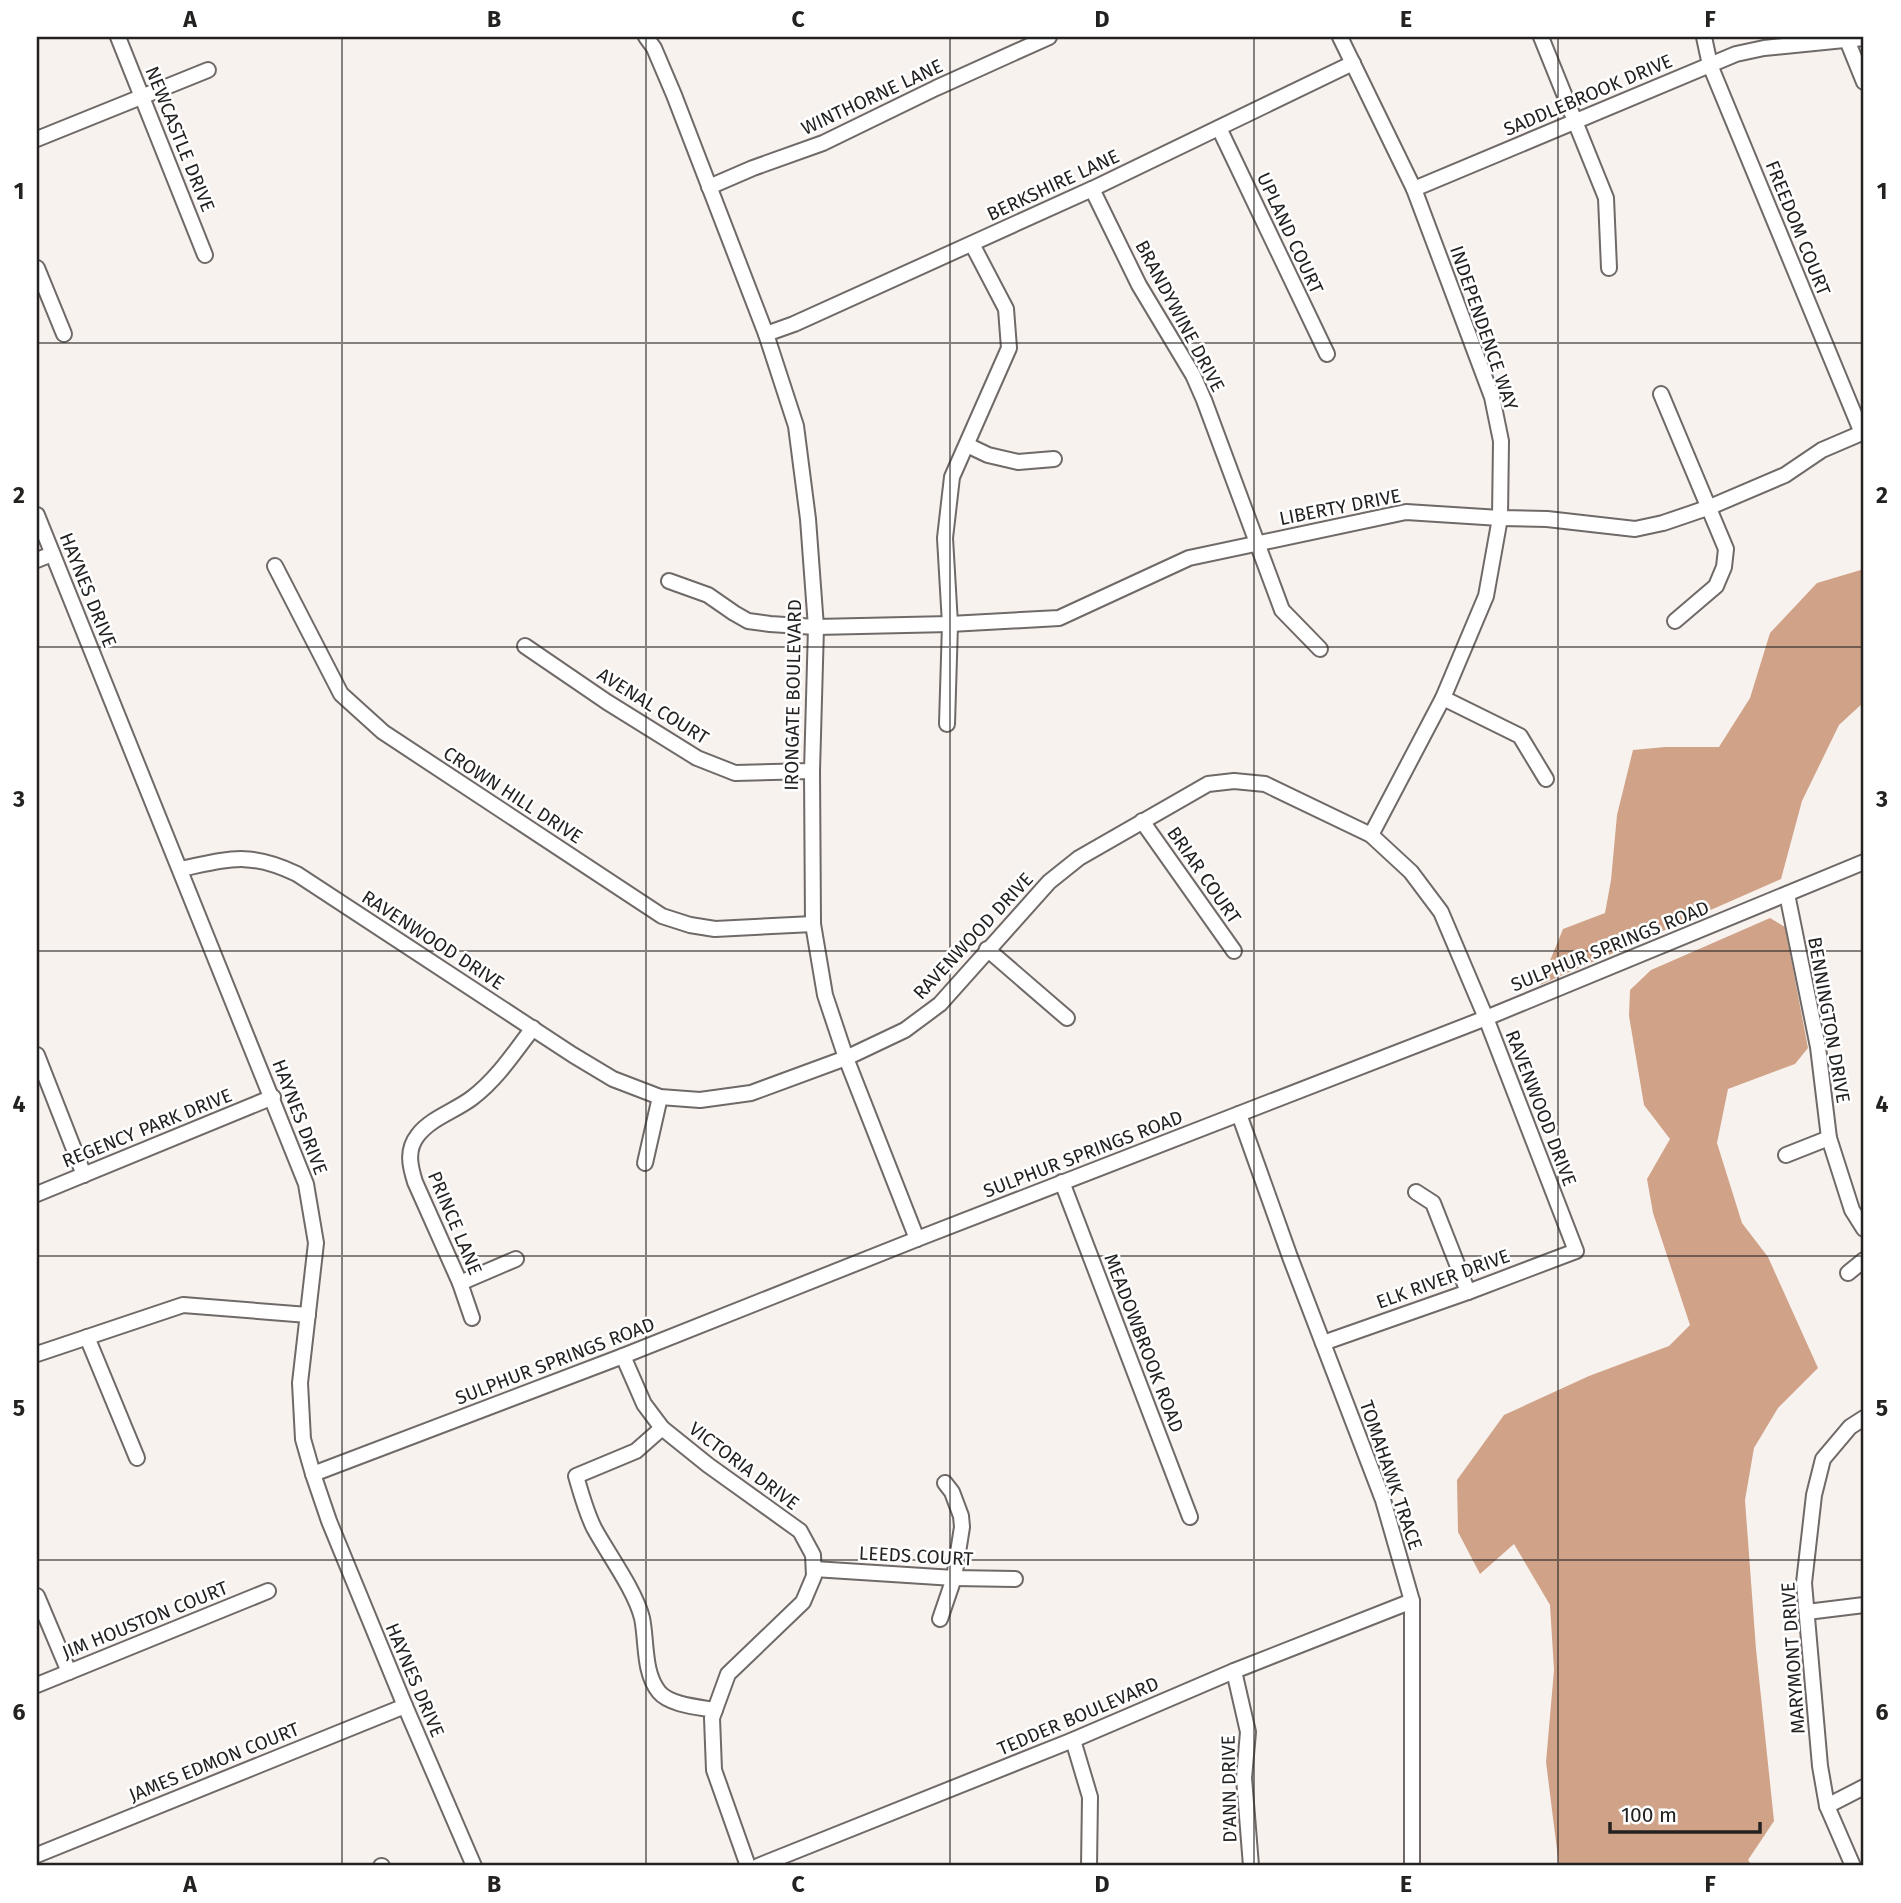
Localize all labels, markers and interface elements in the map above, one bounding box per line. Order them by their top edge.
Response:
text: A [182,5,197,33]
text: B [487,5,501,33]
text: C [791,5,805,33]
text: D [1095,5,1110,33]
text: E [1400,5,1412,33]
text: F [1704,5,1716,33]
street label: SADDLEBROOK DRIVE [1500,49,1676,141]
street label: WINTHORNE LANE [798,54,946,140]
street label: NEWCASTLE DRIVE [140,63,220,215]
street label: BERKSHIRE LANE [983,144,1123,226]
street label: FREEDOM COURT [1761,157,1836,299]
street label: UPLAND COURT [1252,169,1328,297]
text: 1 [14,177,24,205]
text: 1 [1877,177,1887,205]
street label: BRANDYWINE DRIVE [1130,236,1230,396]
street label: INDEPENDENCE WAY [1445,243,1523,414]
text: 2 [13,481,25,509]
text: 2 [1876,481,1888,509]
street label: LIBERTY DRIVE [1277,484,1403,530]
street label: HAYNES DRIVE [55,529,121,651]
street label: IRONGATE BOULEVARD [780,599,806,791]
street label: AVENAL COURT [593,663,713,749]
street label: CROWN HILL DRIVE [439,741,587,849]
text: 3 [12,785,25,813]
text: 3 [1875,785,1888,813]
street label: BRIAR COURT [1162,822,1246,928]
street label: RAVENWOOD DRIVE [908,868,1038,1004]
street label: RAVENWOOD DRIVE [357,885,509,995]
street label: SULPHUR SPRINGS ROAD [1508,896,1712,996]
street label: BENNINGTON DRIVE [1803,935,1855,1105]
street label: RAVENWOOD DRIVE [1501,1027,1581,1189]
street label: HAYNES DRIVE [267,1056,333,1178]
street label: REGENCY PARK DRIVE [59,1083,235,1173]
text: 4 [13,1090,26,1118]
text: 4 [1876,1090,1889,1118]
street label: SULPHUR SPRINGS ROAD [980,1105,1186,1203]
street label: PRINCE LANE [423,1168,487,1278]
street label: ELK RIVER DRIVE [1373,1244,1513,1314]
street label: MEADOWBROOK ROAD [1099,1250,1189,1436]
street label: SULPHUR SPRINGS ROAD [452,1312,658,1410]
text: 5 [13,1394,25,1422]
text: 5 [1876,1394,1888,1422]
street label: TOMAHAWK TRACE [1355,1397,1427,1553]
street label: VICTORIA DRIVE [684,1417,804,1515]
street label: LEEDS COURT [858,1542,974,1570]
street label: JIM HOUSTON COURT [59,1576,231,1664]
street label: MARYMONT DRIVE [1776,1581,1810,1735]
street label: HAYNES DRIVE [381,1619,449,1741]
street label: TEDDER BOULEVARD [994,1672,1162,1760]
text: 6 [13,1698,26,1726]
text: 6 [1876,1698,1889,1726]
street label: JAMES EDMON COURT [125,1717,303,1807]
street label: D'ANN DRIVE [1217,1735,1241,1843]
scale bar [1610,1791,1761,1835]
text: 100 m [1621,1802,1677,1828]
text: A [182,1870,197,1898]
text: B [487,1870,501,1898]
text: C [791,1870,805,1898]
text: D [1095,1870,1110,1898]
text: E [1400,1870,1412,1898]
text: F [1704,1870,1716,1898]

